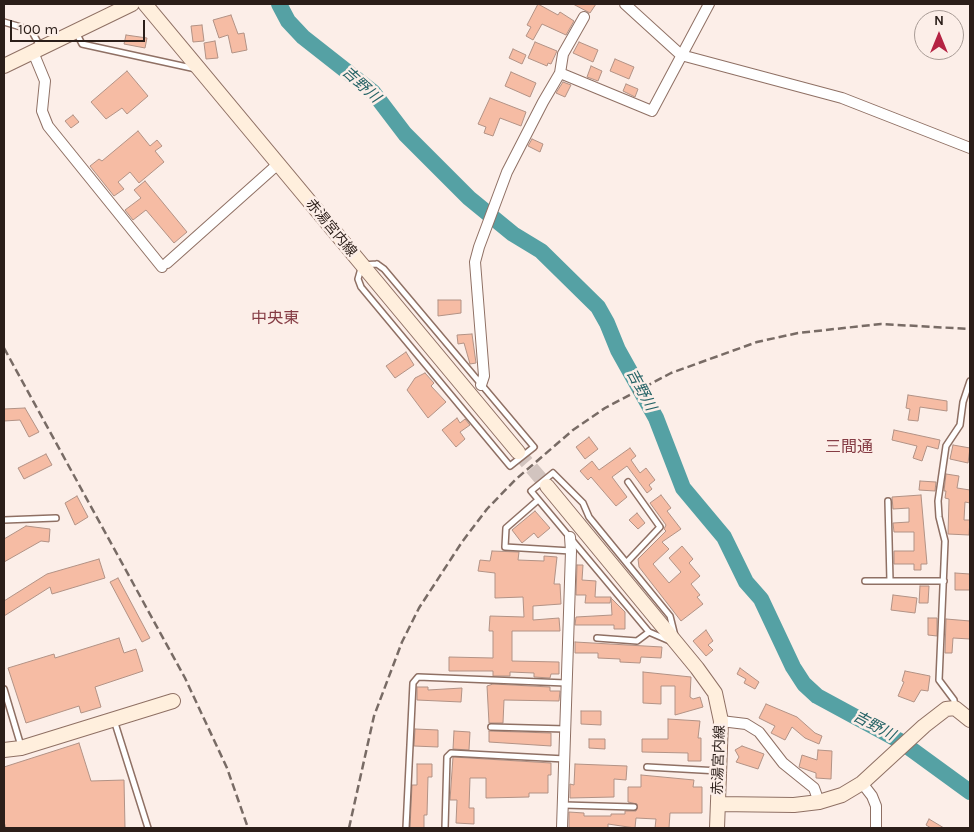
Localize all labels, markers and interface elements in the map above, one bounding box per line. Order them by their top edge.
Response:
scale bar [12,10,148,42]
north arrow [914,10,964,60]
text: N [934,12,944,29]
text: 100 m [18,20,58,38]
water label: 吉野川 [338,63,384,107]
street label: 赤湯宮内線 [302,196,360,260]
district label: 中央東 [251,308,299,328]
water label: 吉野川 [622,366,660,414]
district label: 三間通 [825,437,873,457]
water label: 吉野川 [850,707,898,745]
street label: 赤湯宮内線 [709,725,729,795]

